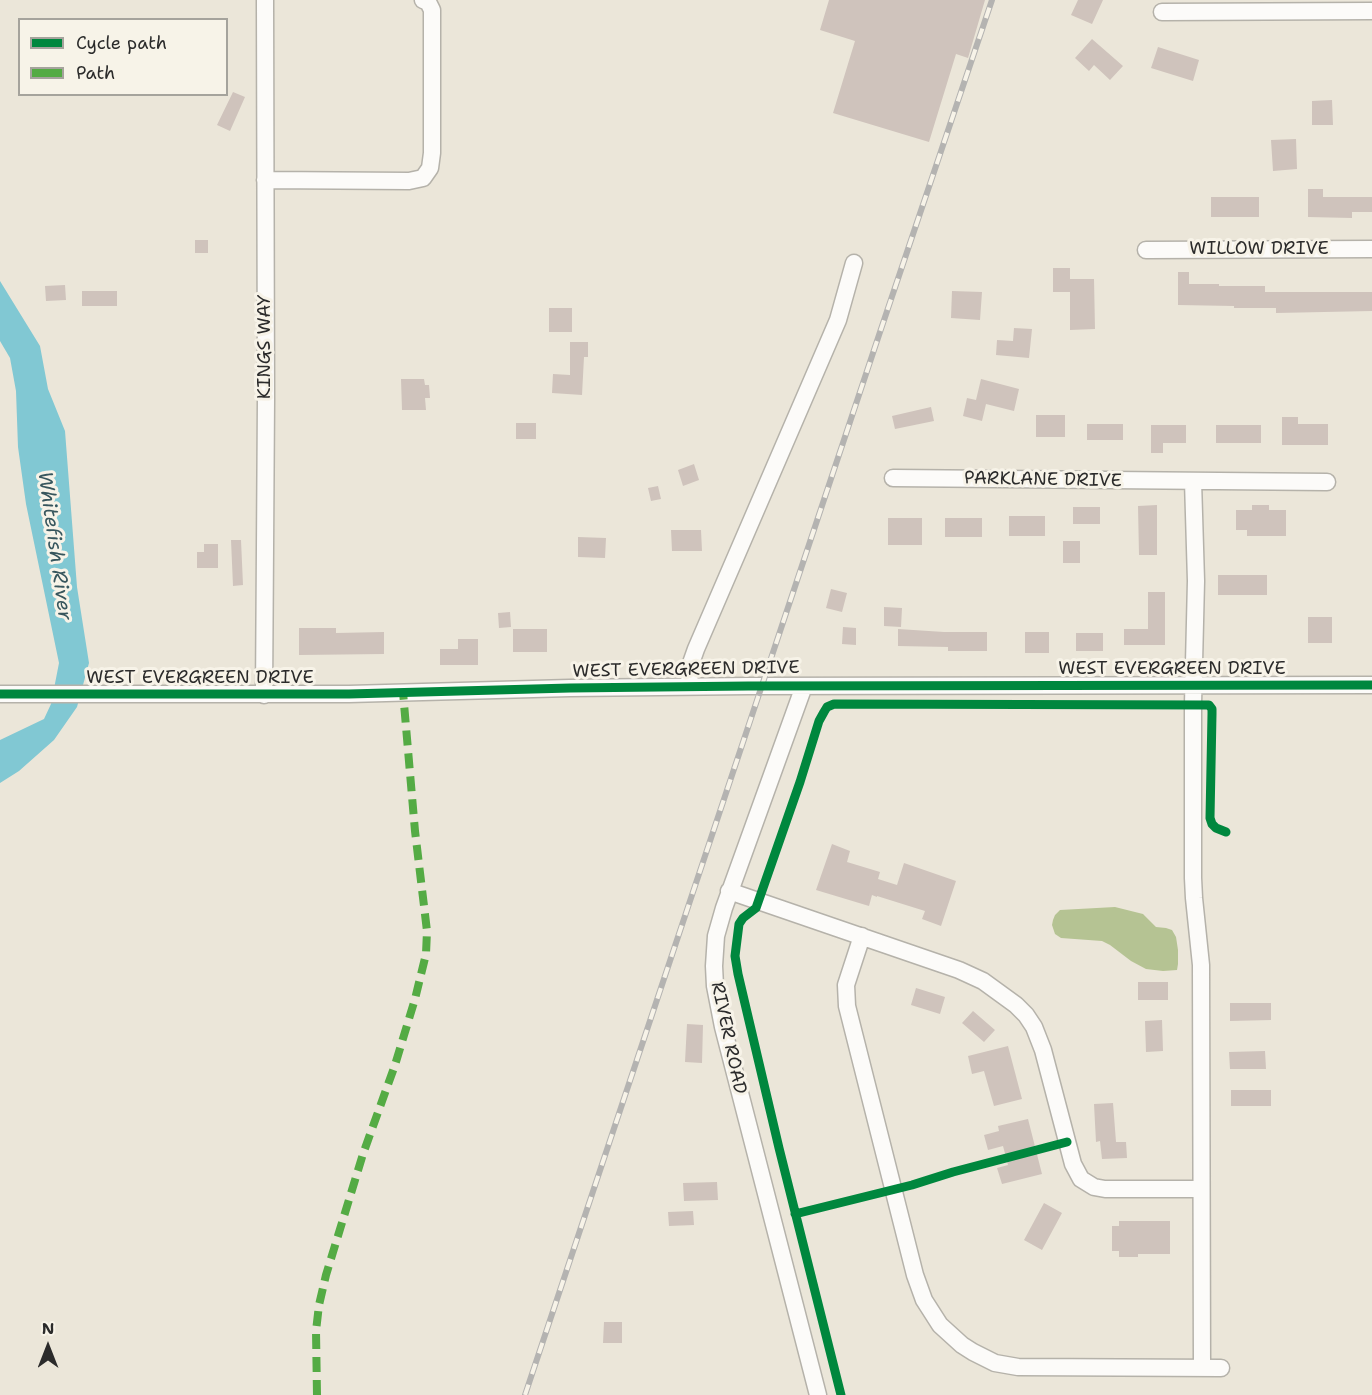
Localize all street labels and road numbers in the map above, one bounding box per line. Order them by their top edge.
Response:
street label: WILLOW DRIVE [1189,238,1329,260]
street label: KINGS WAY [254,295,276,399]
street label: PARKLANE DRIVE [964,468,1122,492]
street label: WEST EVERGREEN DRIVE [572,657,800,683]
street label: WEST EVERGREEN DRIVE [1058,658,1286,680]
street label: WEST EVERGREEN DRIVE [86,667,314,689]
street label: RIVER ROAD [706,980,750,1096]

